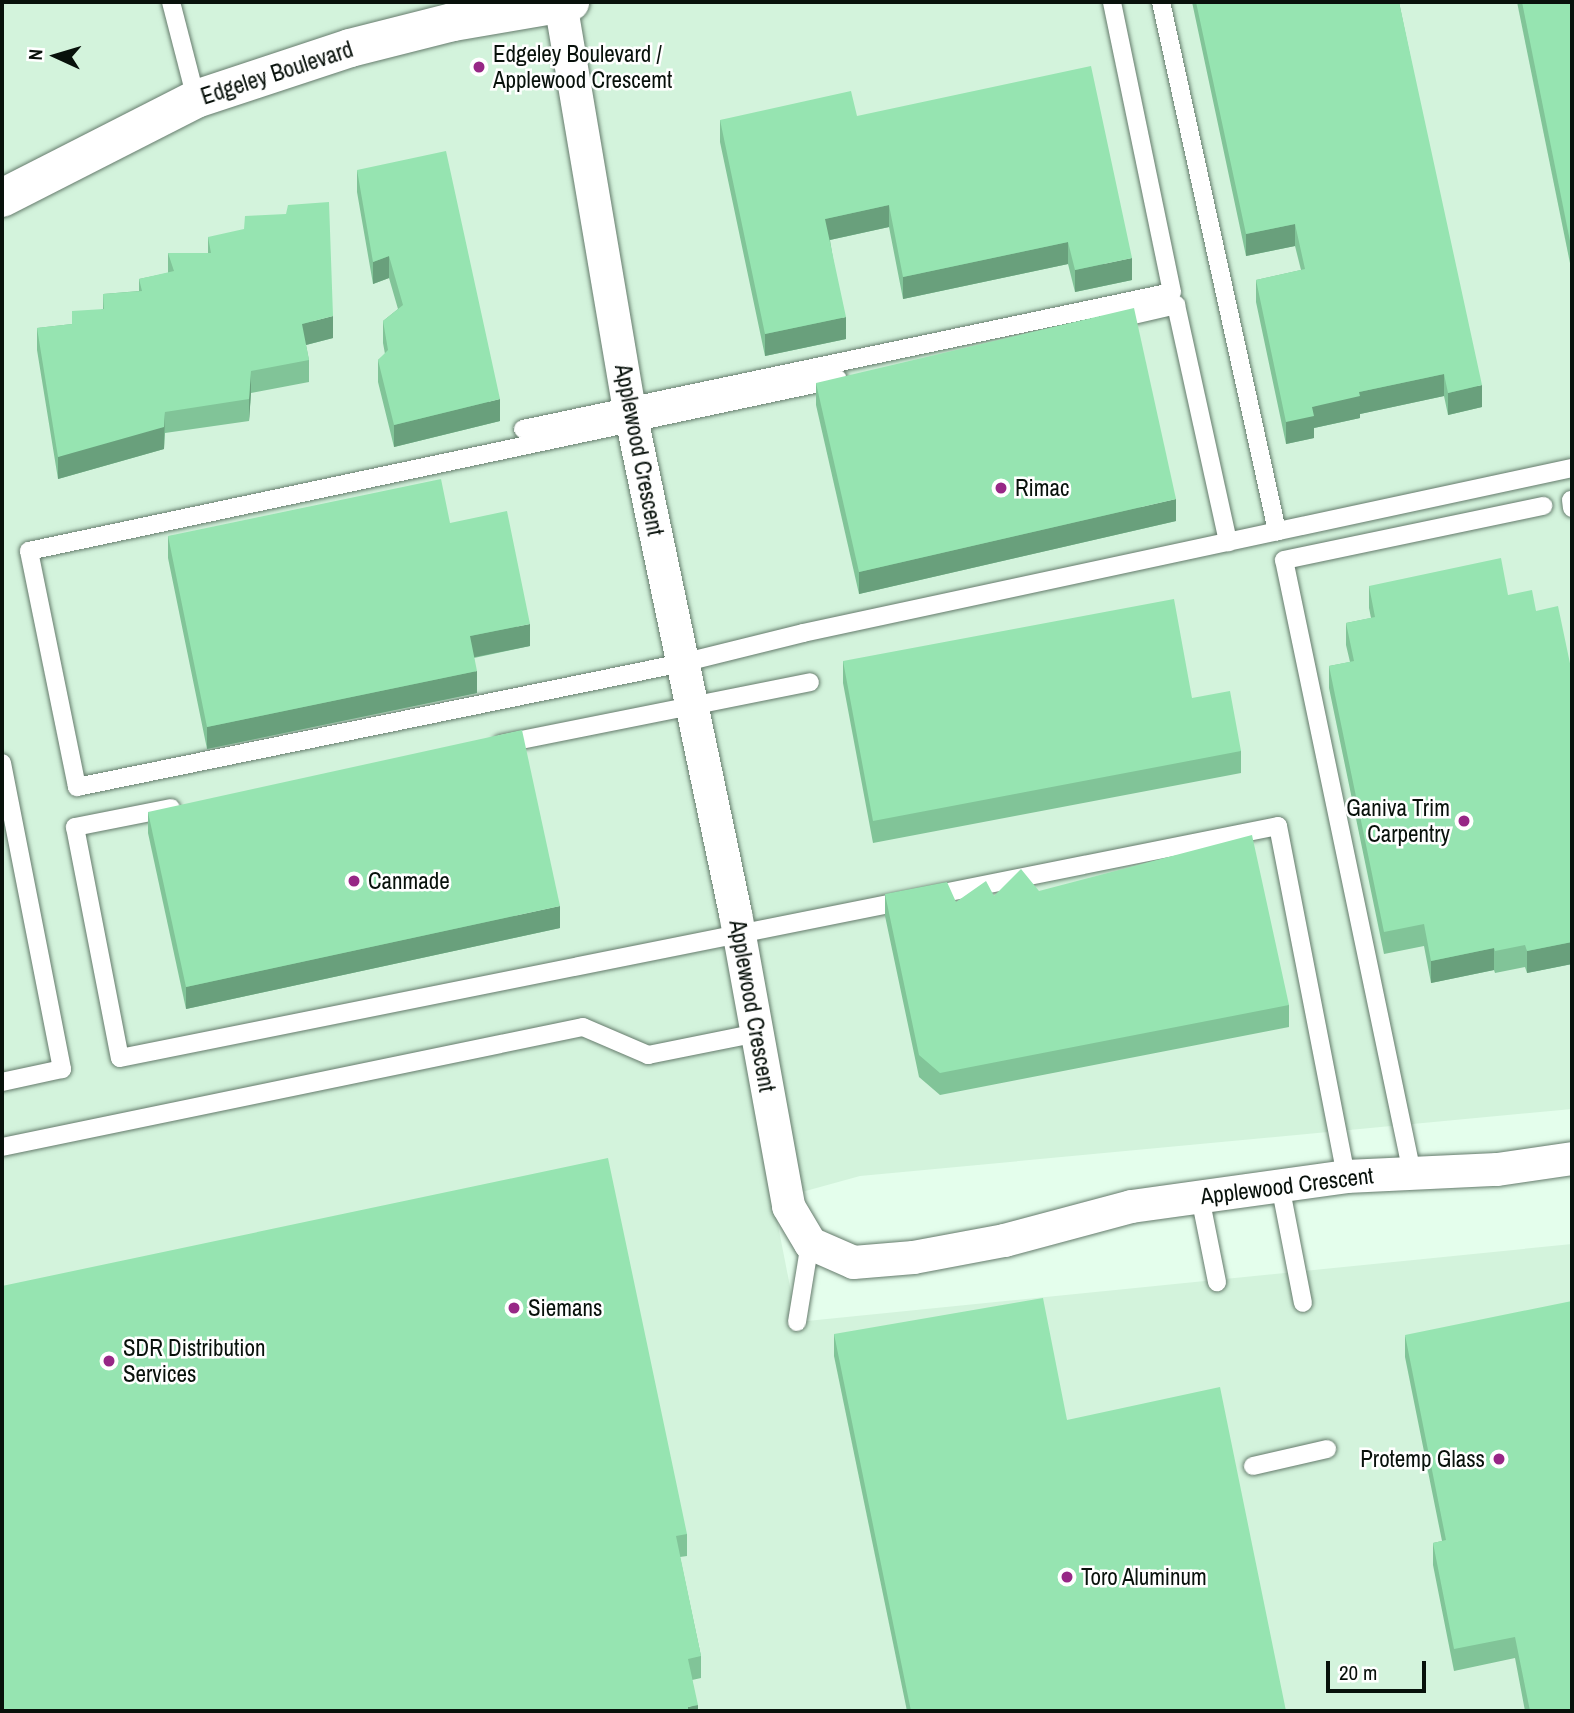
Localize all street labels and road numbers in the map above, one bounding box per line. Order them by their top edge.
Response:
street label: Edgeley Boulevard [197,35,357,111]
street label: Applewood Crescent [609,362,669,538]
street label: Applewood Crescent [723,918,781,1094]
street label: Applewood Crescent [1199,1162,1375,1210]

